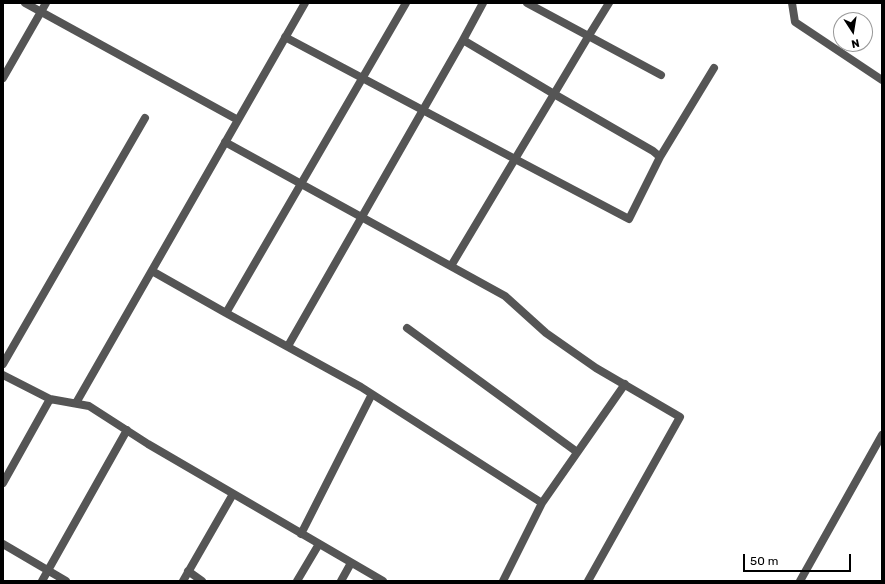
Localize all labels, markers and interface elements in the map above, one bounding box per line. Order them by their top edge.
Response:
north arrow [833,12,873,52]
text: N [850,36,861,50]
scale bar [745,546,853,572]
text: 50 m [750,554,778,568]

